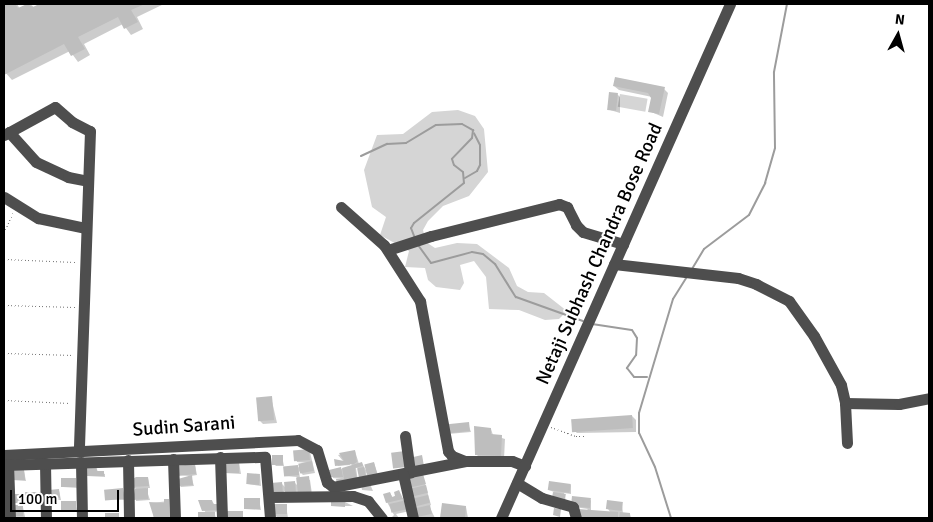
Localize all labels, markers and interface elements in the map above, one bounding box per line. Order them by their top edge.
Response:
north arrow [873,10,923,60]
text: N [894,11,906,29]
street label: Netaji Subhash Chandra Bose Road [532,120,668,388]
street label: Sudin Sarani [132,412,236,442]
scale bar [12,480,121,512]
text: 100 m [18,490,58,508]

